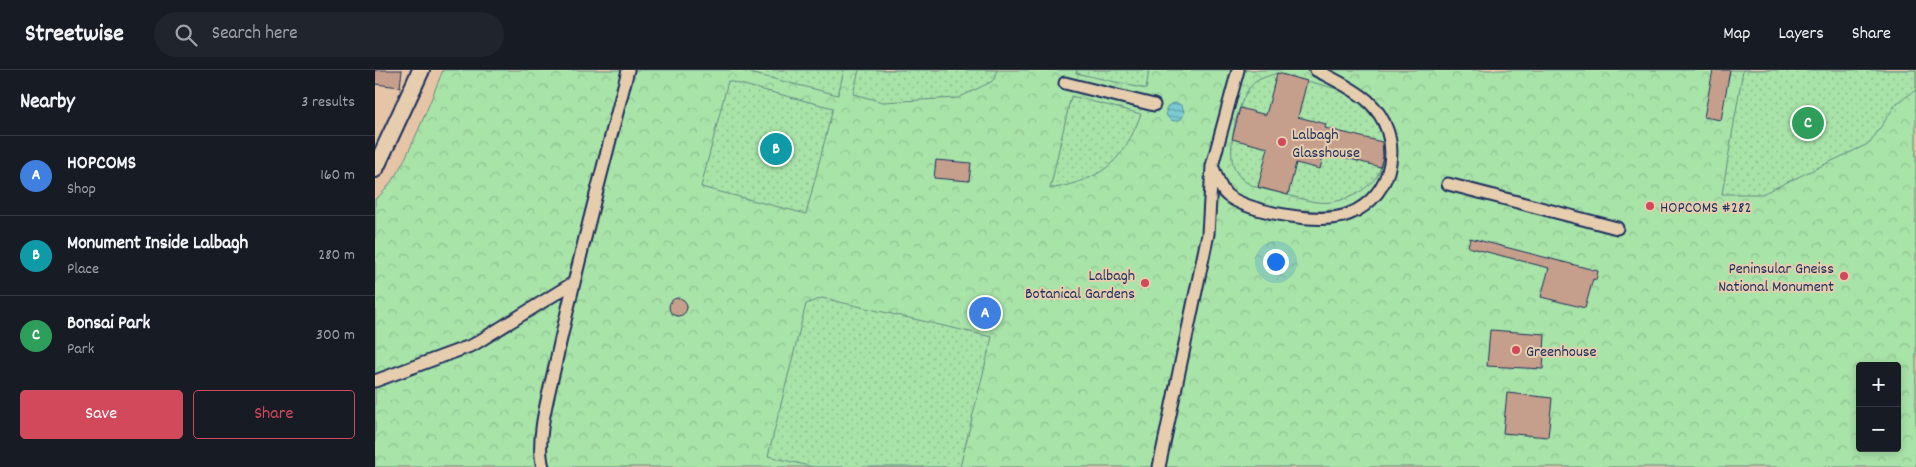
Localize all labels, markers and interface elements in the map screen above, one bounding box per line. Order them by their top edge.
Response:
search box [154,12,504,57]
text: Streetwise [25,18,124,52]
icon: search [172,21,200,49]
text: Search here [212,21,298,48]
text: Map [1723,22,1750,47]
text: Layers [1778,22,1824,47]
text: Share [1852,22,1891,47]
text: Nearby [20,88,75,118]
text: 3 results [301,91,355,114]
pin: C [1792,104,1824,142]
place label: Lalbagh Glasshouse [1292,124,1360,165]
pin: B [760,130,792,168]
marker: Lalbagh Glasshouse [1276,136,1288,148]
text: HOPCOMS [67,151,136,178]
text: A [32,164,40,187]
text: 160 m [320,164,355,187]
text: Shop [67,178,96,201]
place label: HOPCOMS #282 [1660,197,1751,220]
marker: HOPCOMS #282 [1644,200,1656,212]
text: Monument Inside Lalbagh [67,231,248,258]
text: B [32,244,40,267]
text: 280 m [318,244,355,267]
your location [1263,249,1289,275]
text: Place [67,258,99,281]
place label: Peninsular Gneiss National Monument [1718,258,1834,299]
place label: Lalbagh Botanical Gardens [1025,265,1135,306]
marker: Peninsular Gneiss National Monument [1838,270,1850,282]
marker: Lalbagh Botanical Gardens [1139,277,1151,289]
pin: A [969,294,1001,332]
text: Bonsai Park [67,311,150,338]
text: C [32,324,40,347]
text: 300 m [316,324,355,347]
text: Park [67,338,94,361]
place label: Greenhouse [1526,341,1597,364]
marker: Greenhouse [1510,344,1522,356]
map controls [1856,362,1901,452]
button: + [1856,362,1901,407]
button: Save [20,390,183,439]
button: Share [193,390,355,439]
button: − [1856,407,1901,452]

